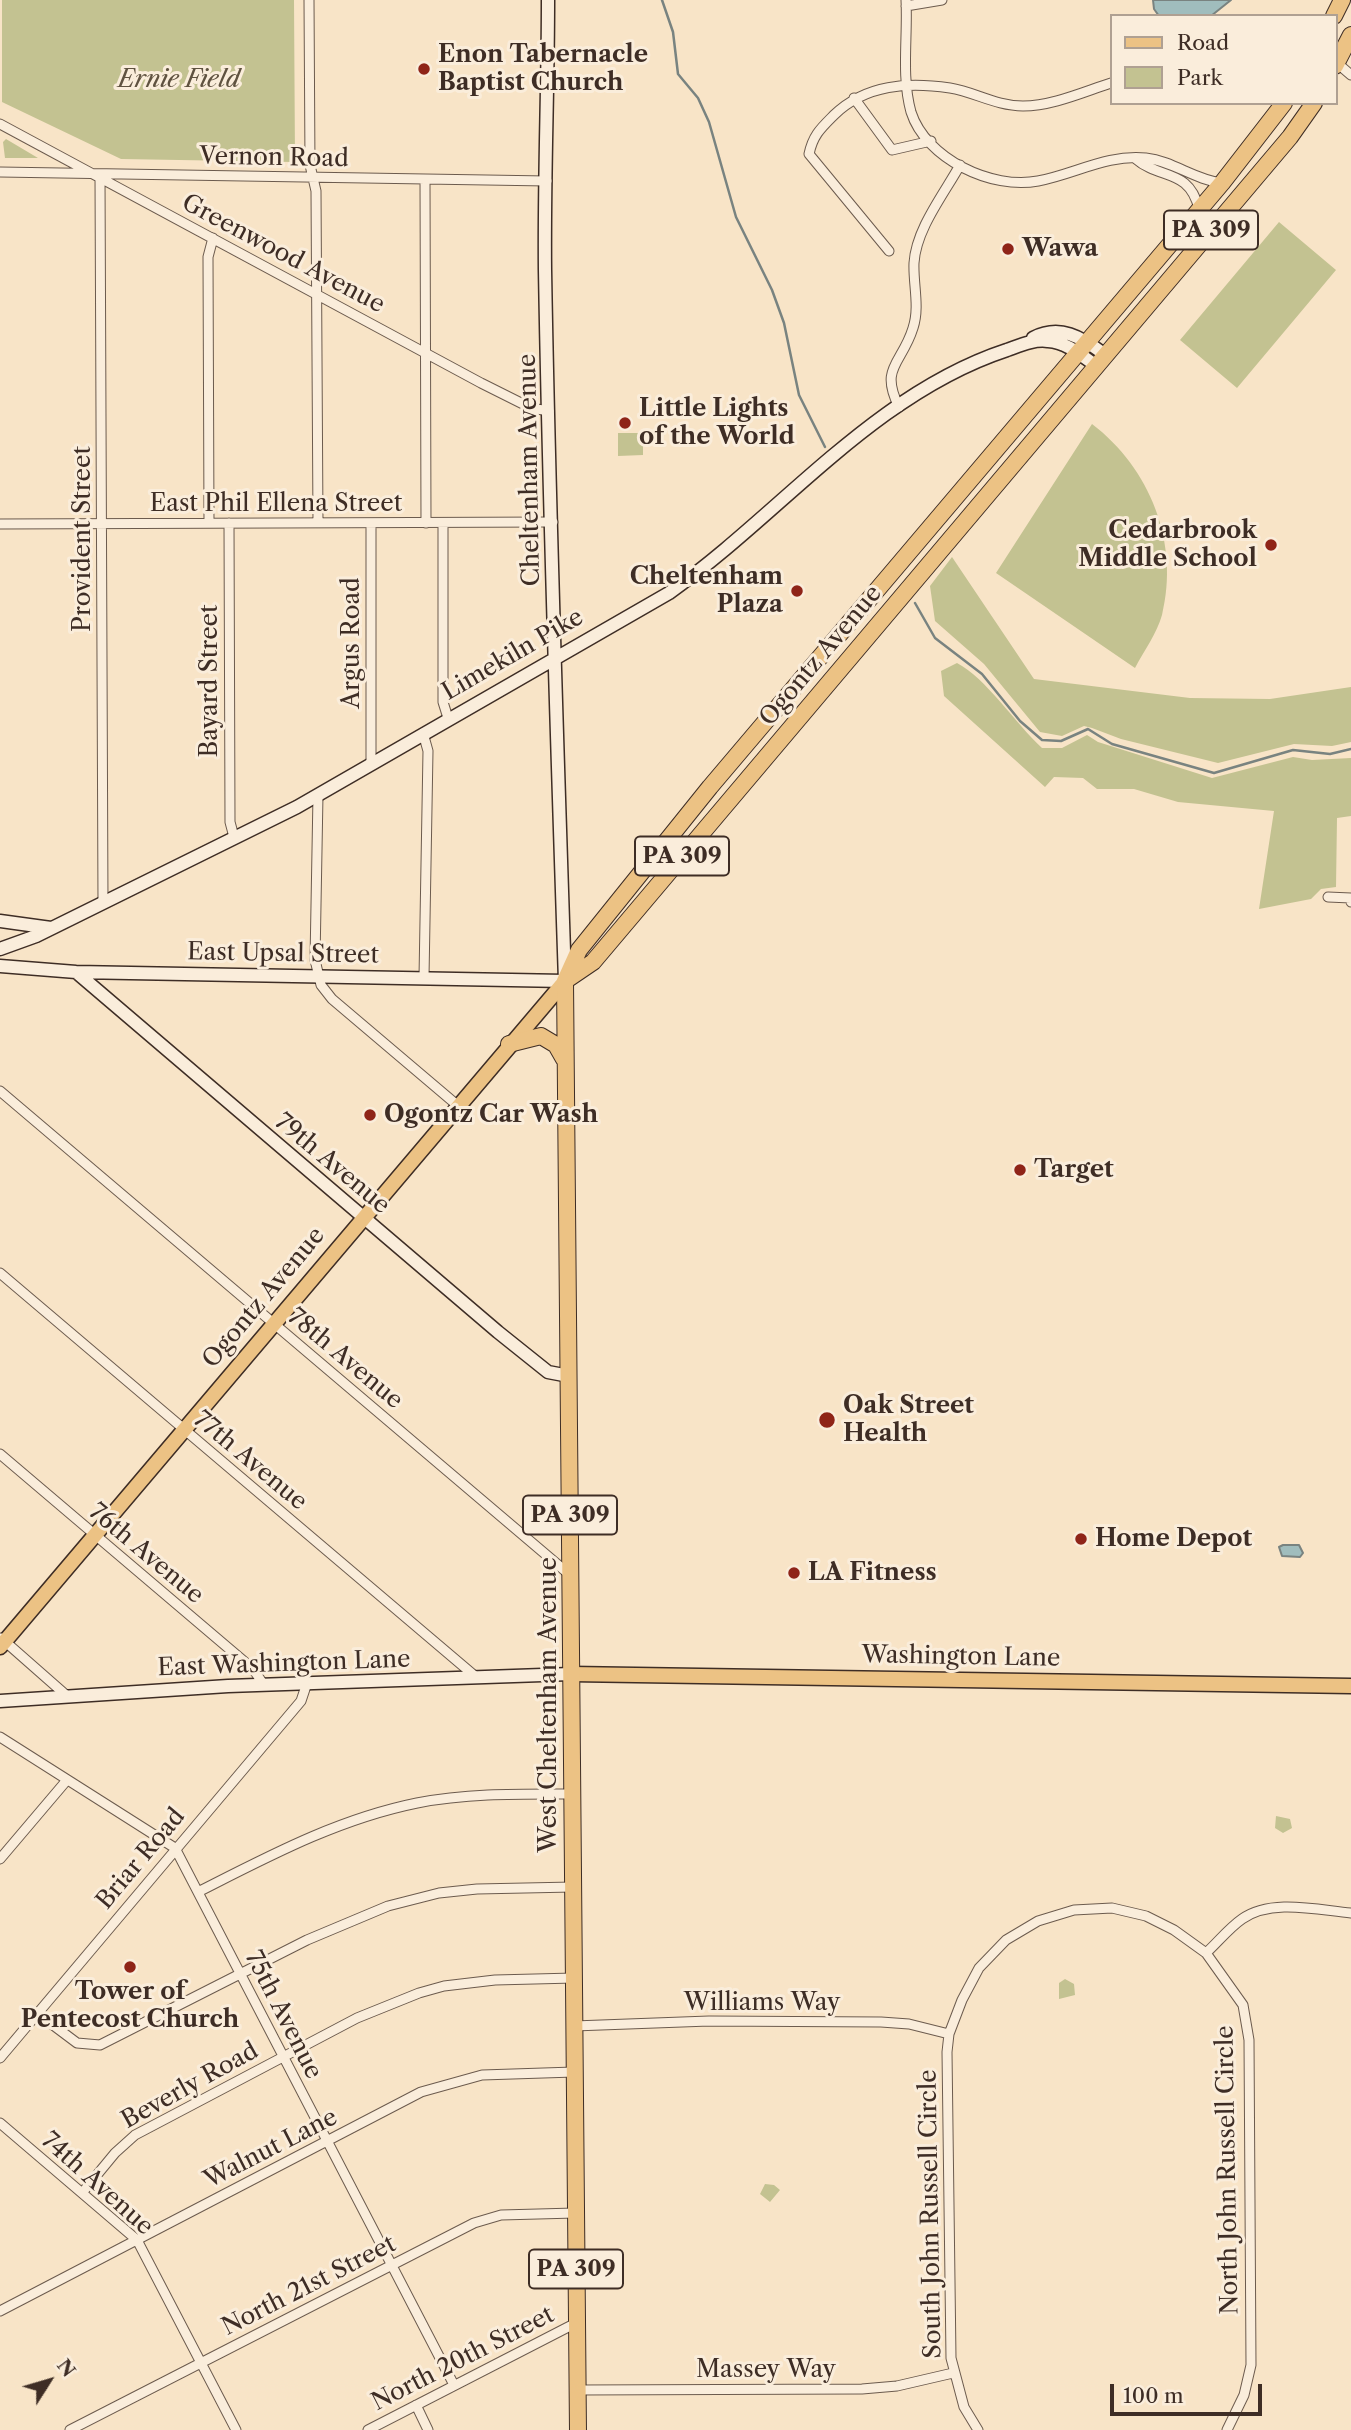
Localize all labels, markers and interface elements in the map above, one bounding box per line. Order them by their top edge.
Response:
legend [1110,14,1337,105]
text: Road [1177,30,1229,55]
place label: Enon Tabernacle Baptist Church [438,41,648,97]
marker: Enon Tabernacle Baptist Church [416,61,432,77]
text: Park [1177,65,1223,90]
park label: Ernie Field [118,66,240,94]
street label: Vernon Road [199,142,349,174]
street label: Greenwood Avenue [177,188,389,320]
road number: PA 309 [1164,210,1258,249]
place label: Wawa [1022,235,1098,263]
marker: Wawa [1000,241,1016,257]
street label: Cheltenham Avenue [514,353,546,587]
place label: Little Lights of the World [639,395,795,451]
marker: Little Lights of the World [617,415,633,431]
street label: Provident Street [69,446,97,632]
street label: East Phil Ellena Street [150,490,402,518]
place label: Cedarbrook Middle School [1078,517,1257,573]
marker: Cedarbrook Middle School [1263,537,1279,553]
place label: Cheltenham Plaza [630,563,783,619]
street label: Argus Road [338,577,366,709]
street label: Ogontz Avenue [754,580,888,732]
marker: Cheltenham Plaza [789,583,805,599]
street label: Limekiln Pike [437,603,589,707]
street label: Bayard Street [196,604,224,758]
road number: PA 309 [635,836,729,876]
street label: East Upsal Street [187,938,379,970]
place label: Ogontz Car Wash [384,1101,598,1129]
marker: Ogontz Car Wash [362,1107,378,1123]
street label: 79th Avenue [269,1108,395,1220]
place label: Target [1034,1156,1114,1184]
marker: Target [1012,1162,1028,1178]
street label: Ogontz Avenue [197,1222,331,1374]
street label: 78th Avenue [282,1303,408,1415]
place label: Oak Street Health [843,1392,974,1448]
street label: 77th Avenue [188,1405,312,1517]
marker: Oak Street Health [817,1410,837,1430]
road number: PA 309 [523,1496,617,1534]
street label: 76th Avenue [83,1498,209,1610]
place label: Home Depot [1095,1525,1252,1553]
marker: Home Depot [1073,1531,1089,1547]
street label: West Cheltenham Avenue [535,1557,563,1853]
place label: LA Fitness [808,1559,937,1587]
marker: LA Fitness [786,1565,802,1581]
street label: Washington Lane [861,1641,1061,1673]
street label: East Washington Lane [157,1645,411,1683]
street label: Briar Road [91,1803,191,1915]
street label: 75th Avenue [238,1946,328,2084]
marker: Tower of Pentecost Church [122,1959,138,1975]
place label: Tower of Pentecost Church [21,1978,239,2034]
street label: Williams Way [684,1989,840,2017]
street label: North John Russell Circle [1211,2025,1245,2315]
street label: Beverly Road [117,2037,263,2135]
street label: South John Russell Circle [914,2069,948,2359]
street label: Walnut Lane [200,2103,342,2195]
street label: 74th Avenue [35,2126,159,2242]
street label: North 21st Street [217,2230,401,2342]
road number: PA 309 [529,2250,623,2288]
street label: North 20th Street [367,2301,559,2417]
north arrow [14,2346,84,2416]
text: N [52,2355,80,2382]
street label: Massey Way [696,2356,836,2384]
scale bar [1113,2370,1265,2414]
text: 100 m [1123,2383,1184,2408]

